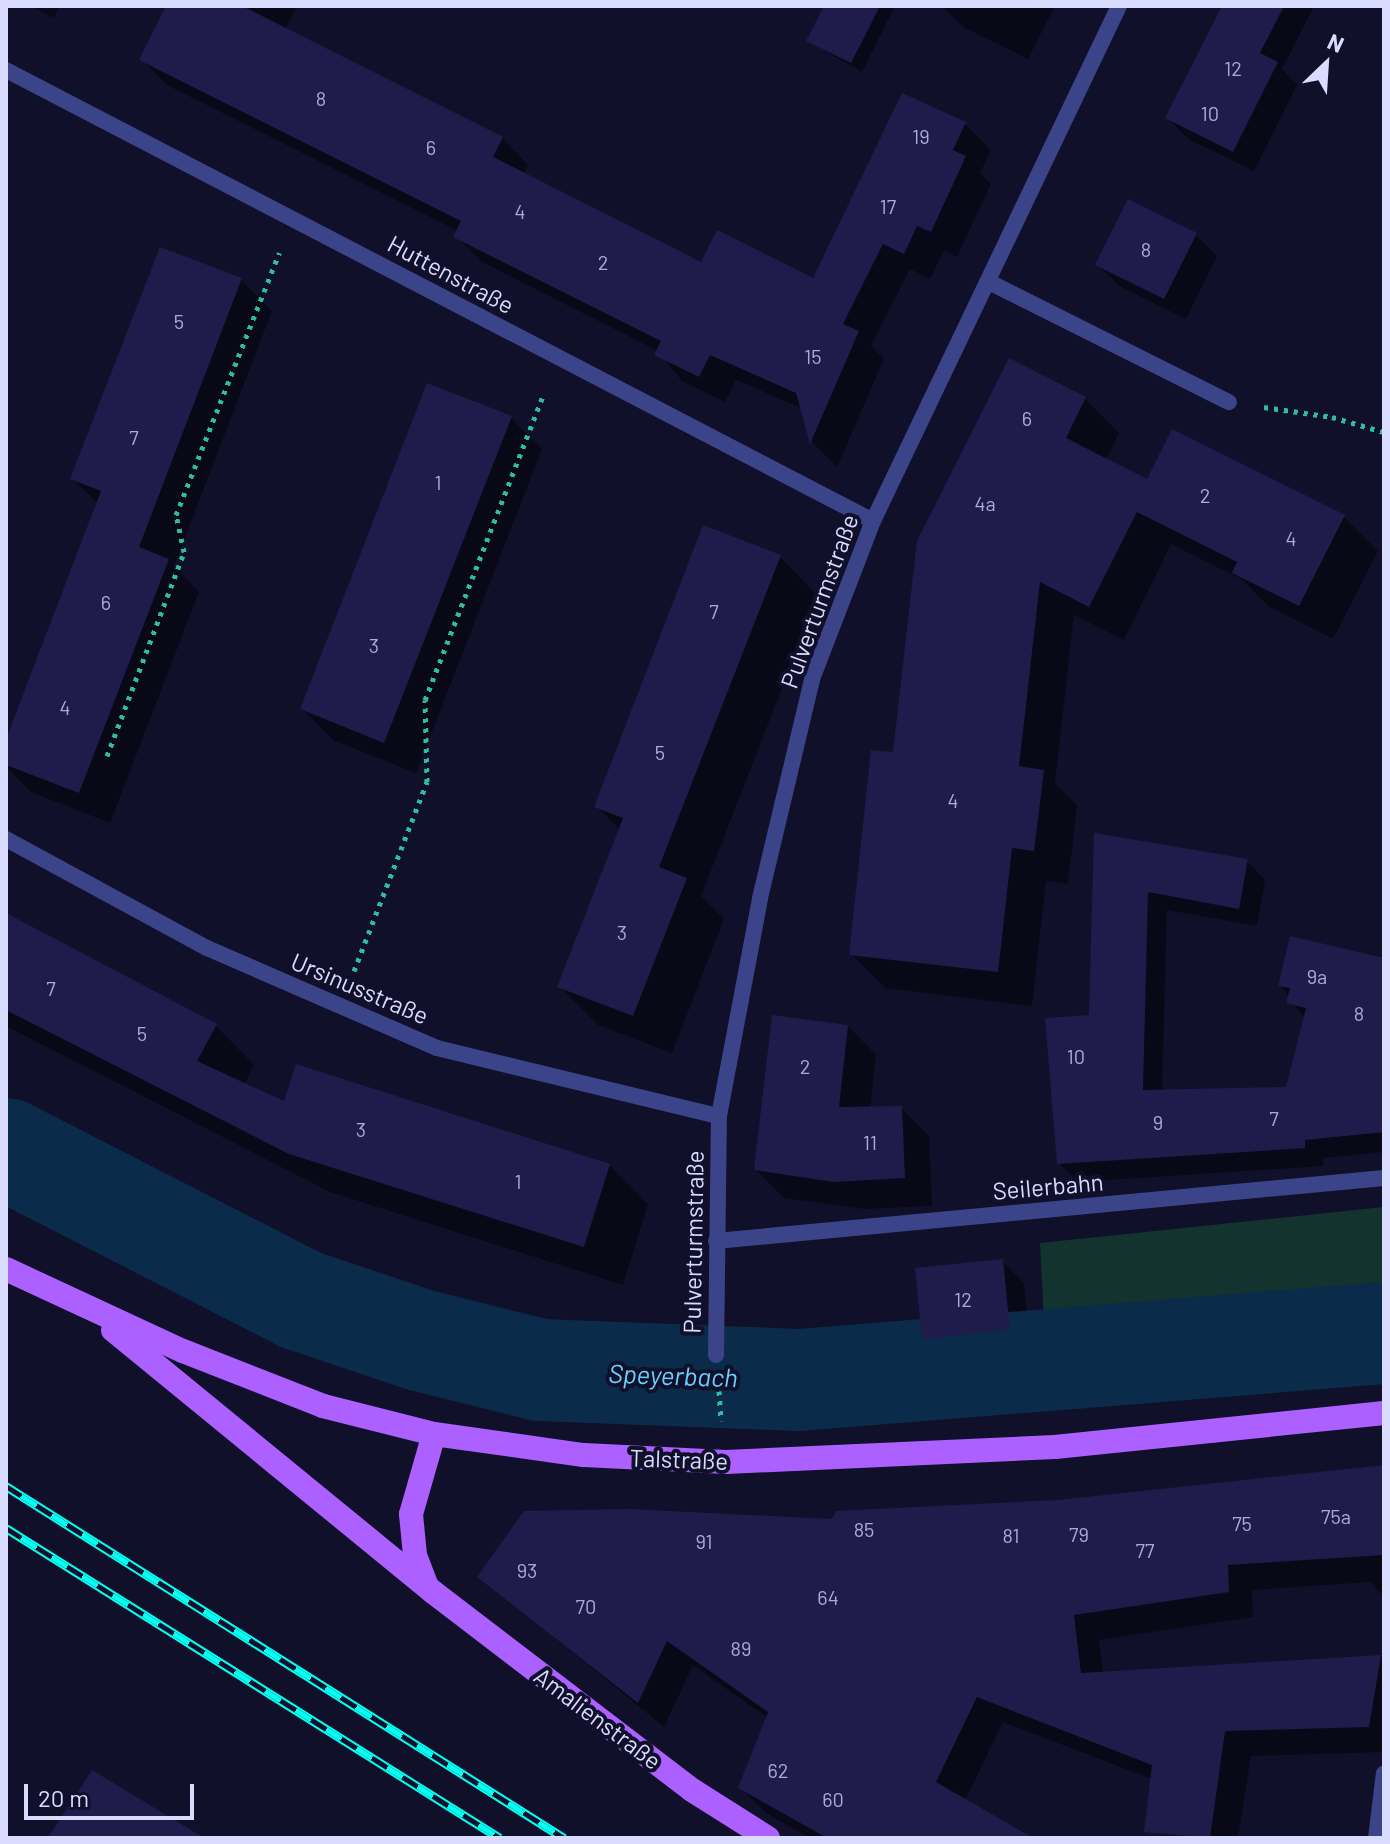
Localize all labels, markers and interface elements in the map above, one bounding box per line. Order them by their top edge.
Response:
north arrow [1286,24,1366,104]
text: N [1324,27,1348,57]
house number: 12 [1224,56,1242,80]
house number: 8 [316,86,326,110]
house number: 10 [1201,101,1219,125]
house number: 19 [912,124,930,148]
house number: 6 [426,135,436,159]
house number: 17 [880,194,896,218]
house number: 4 [514,199,526,223]
street label: Huttenstraße [383,229,519,319]
house number: 8 [1141,237,1151,261]
house number: 2 [598,250,608,274]
house number: 5 [174,309,184,333]
house number: 15 [804,344,822,368]
house number: 6 [1022,406,1032,430]
house number: 7 [129,425,139,449]
house number: 1 [435,470,441,494]
house number: 2 [1200,483,1210,507]
house number: 4a [974,491,996,515]
street label: Pulverturmstraße [774,510,864,692]
house number: 4 [1285,526,1297,550]
house number: 6 [101,590,111,614]
house number: 7 [709,599,719,623]
house number: 3 [369,633,379,657]
house number: 4 [59,695,71,719]
house number: 5 [655,740,665,764]
house number: 4 [947,788,959,812]
house number: 3 [617,920,627,944]
street label: Ursinusstraße [287,946,433,1030]
house number: 9a [1307,964,1327,988]
house number: 7 [46,976,56,1000]
house number: 8 [1354,1001,1364,1025]
house number: 5 [137,1021,147,1045]
house number: 10 [1067,1044,1085,1068]
house number: 2 [800,1054,810,1078]
house number: 7 [1269,1106,1279,1130]
house number: 9 [1153,1110,1163,1134]
house number: 3 [356,1117,366,1141]
house number: 11 [863,1130,877,1154]
street label: Pulverturmstraße [677,1150,709,1334]
street label: Seilerbahn [991,1167,1105,1205]
house number: 1 [515,1169,521,1193]
house number: 12 [954,1287,972,1311]
water label: Speyerbach [608,1357,738,1393]
street label: Talstraße [629,1443,729,1475]
house number: 75a [1321,1504,1351,1528]
house number: 75 [1232,1511,1252,1535]
house number: 85 [854,1517,874,1541]
house number: 79 [1069,1522,1089,1546]
house number: 81 [1003,1523,1019,1547]
house number: 91 [695,1529,713,1553]
house number: 77 [1136,1538,1154,1562]
house number: 93 [517,1558,537,1582]
house number: 64 [817,1585,839,1609]
house number: 70 [576,1594,596,1618]
house number: 89 [731,1636,751,1660]
street label: Amalienstraße [529,1661,667,1775]
house number: 62 [767,1758,789,1782]
scale bar [28,1768,198,1818]
text: 20 m [38,1783,89,1812]
house number: 60 [822,1787,844,1811]

